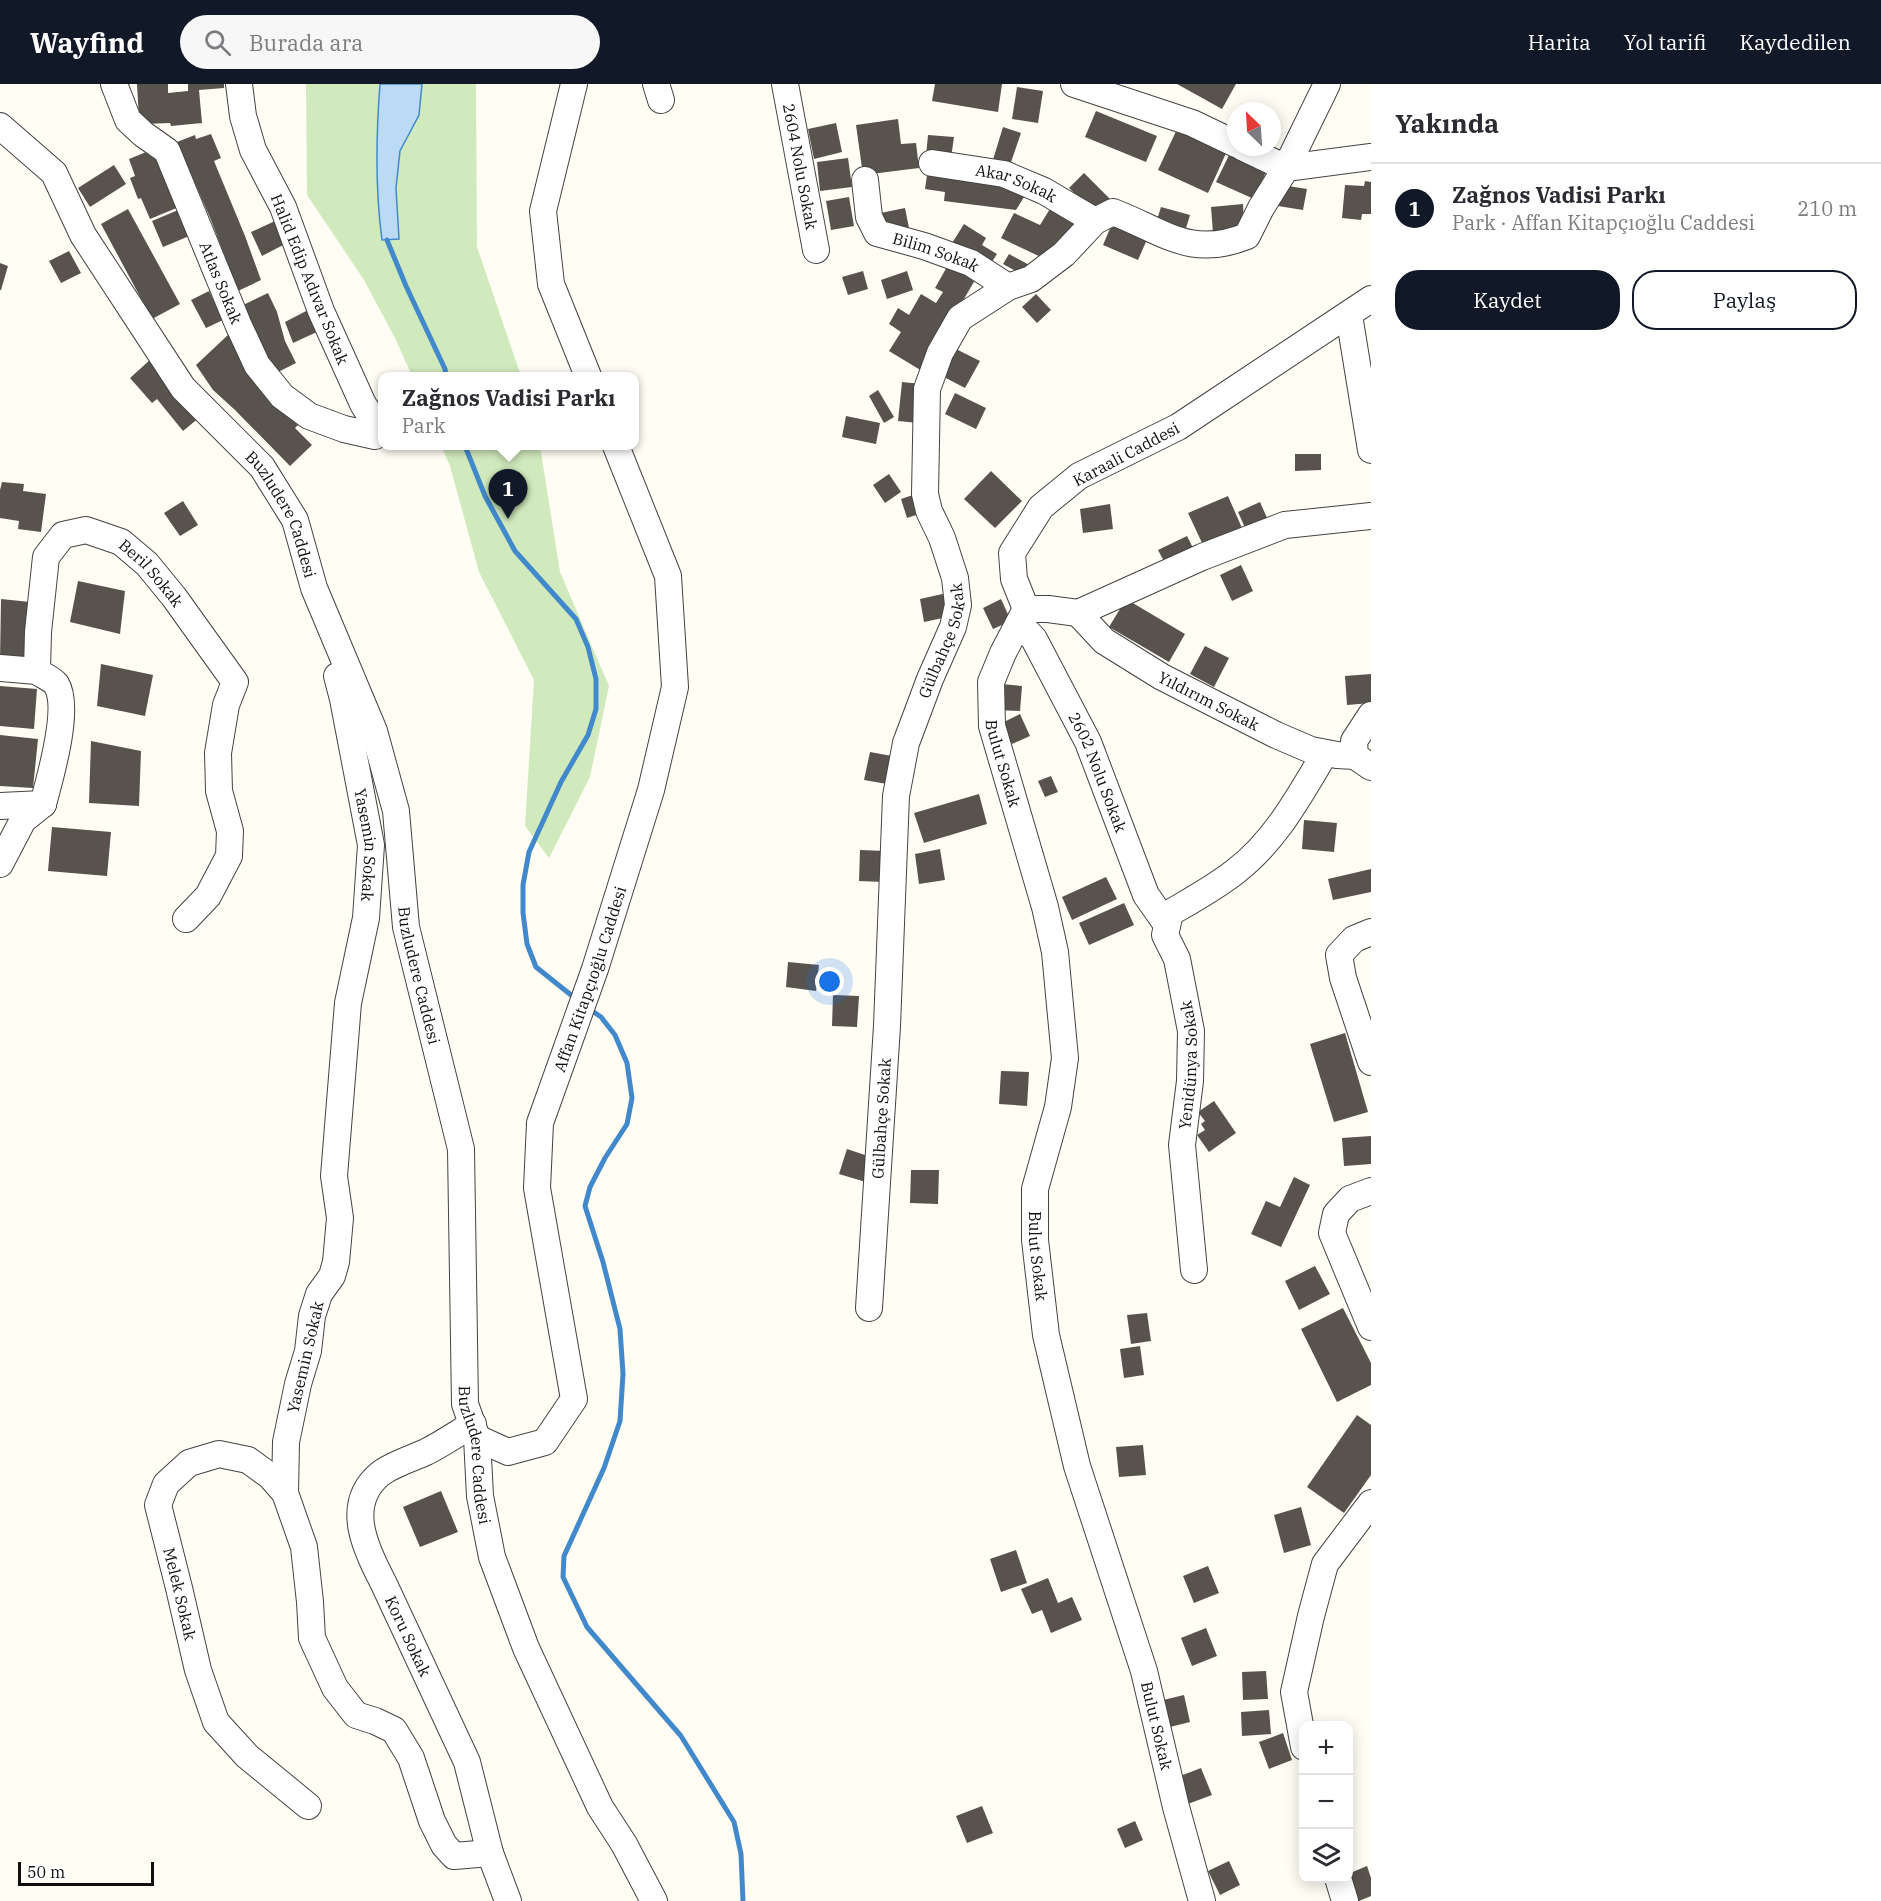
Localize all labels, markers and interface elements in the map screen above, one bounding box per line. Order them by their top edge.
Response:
search box [180,15,600,69]
text: Wayfind [30,24,144,61]
icon: search [201,26,234,59]
text: Burada ara [249,28,363,57]
text: Harita [1528,28,1591,56]
text: Yol tarifi [1624,28,1707,56]
text: Kaydedilen [1740,28,1851,56]
street label: 2604 Nolu Sokak [779,102,822,232]
north arrow [1227,102,1281,156]
text: Yakında [1395,106,1499,140]
street label: Akar Sokak [974,160,1061,207]
text: Zağnos Vadisi Parkı [1452,180,1666,209]
street label: Halid Edip Adıvar Sokak [267,191,354,368]
text: 1 [1409,195,1421,222]
text: 210 m [1797,195,1857,222]
text: Park · Affan Kitapçıoğlu Caddesi [1452,209,1755,236]
street label: Bilim Sokak [890,228,984,276]
street label: Atlas Sokak [195,239,247,328]
button: Kaydet [1395,270,1620,330]
button: Paylaş [1632,270,1857,330]
popup [378,372,639,450]
text: Zağnos Vadisi Parkı [402,383,615,412]
text: Park [402,412,445,439]
street label: Karaali Caddesi [1069,418,1183,490]
street label: Buzludere Caddesi [241,446,321,580]
pin: 1 [488,470,528,519]
street label: Beril Sokak [115,535,188,611]
street label: Gülbahçe Sokak [914,581,969,701]
street label: Yıldırım Sokak [1155,667,1263,735]
street label: 2602 Nolu Sokak [1064,709,1132,836]
street label: Bulut Sokak [982,719,1025,810]
street label: Yasemin Sokak [350,787,381,903]
street label: Affan Kitapçıoğlu Caddesi [549,884,630,1074]
street label: Buzludere Caddesi [394,906,445,1046]
your location [815,967,844,996]
street label: Yenidünya Sokak [1174,998,1201,1131]
street label: Gülbahçe Sokak [867,1057,895,1179]
street label: Bulut Sokak [1025,1211,1052,1303]
street label: Yasemin Sokak [282,1298,328,1415]
street label: Buzludere Caddesi [455,1386,495,1526]
street label: Melek Sokak [159,1545,201,1643]
street label: Koru Sokak [381,1593,436,1680]
street label: Bulut Sokak [1137,1679,1177,1773]
map controls [1299,1721,1353,1883]
button: + [1299,1721,1353,1775]
button: − [1299,1775,1353,1829]
button: layers [1299,1829,1353,1883]
scale bar [18,1859,154,1886]
text: 50 m [27,1862,65,1882]

